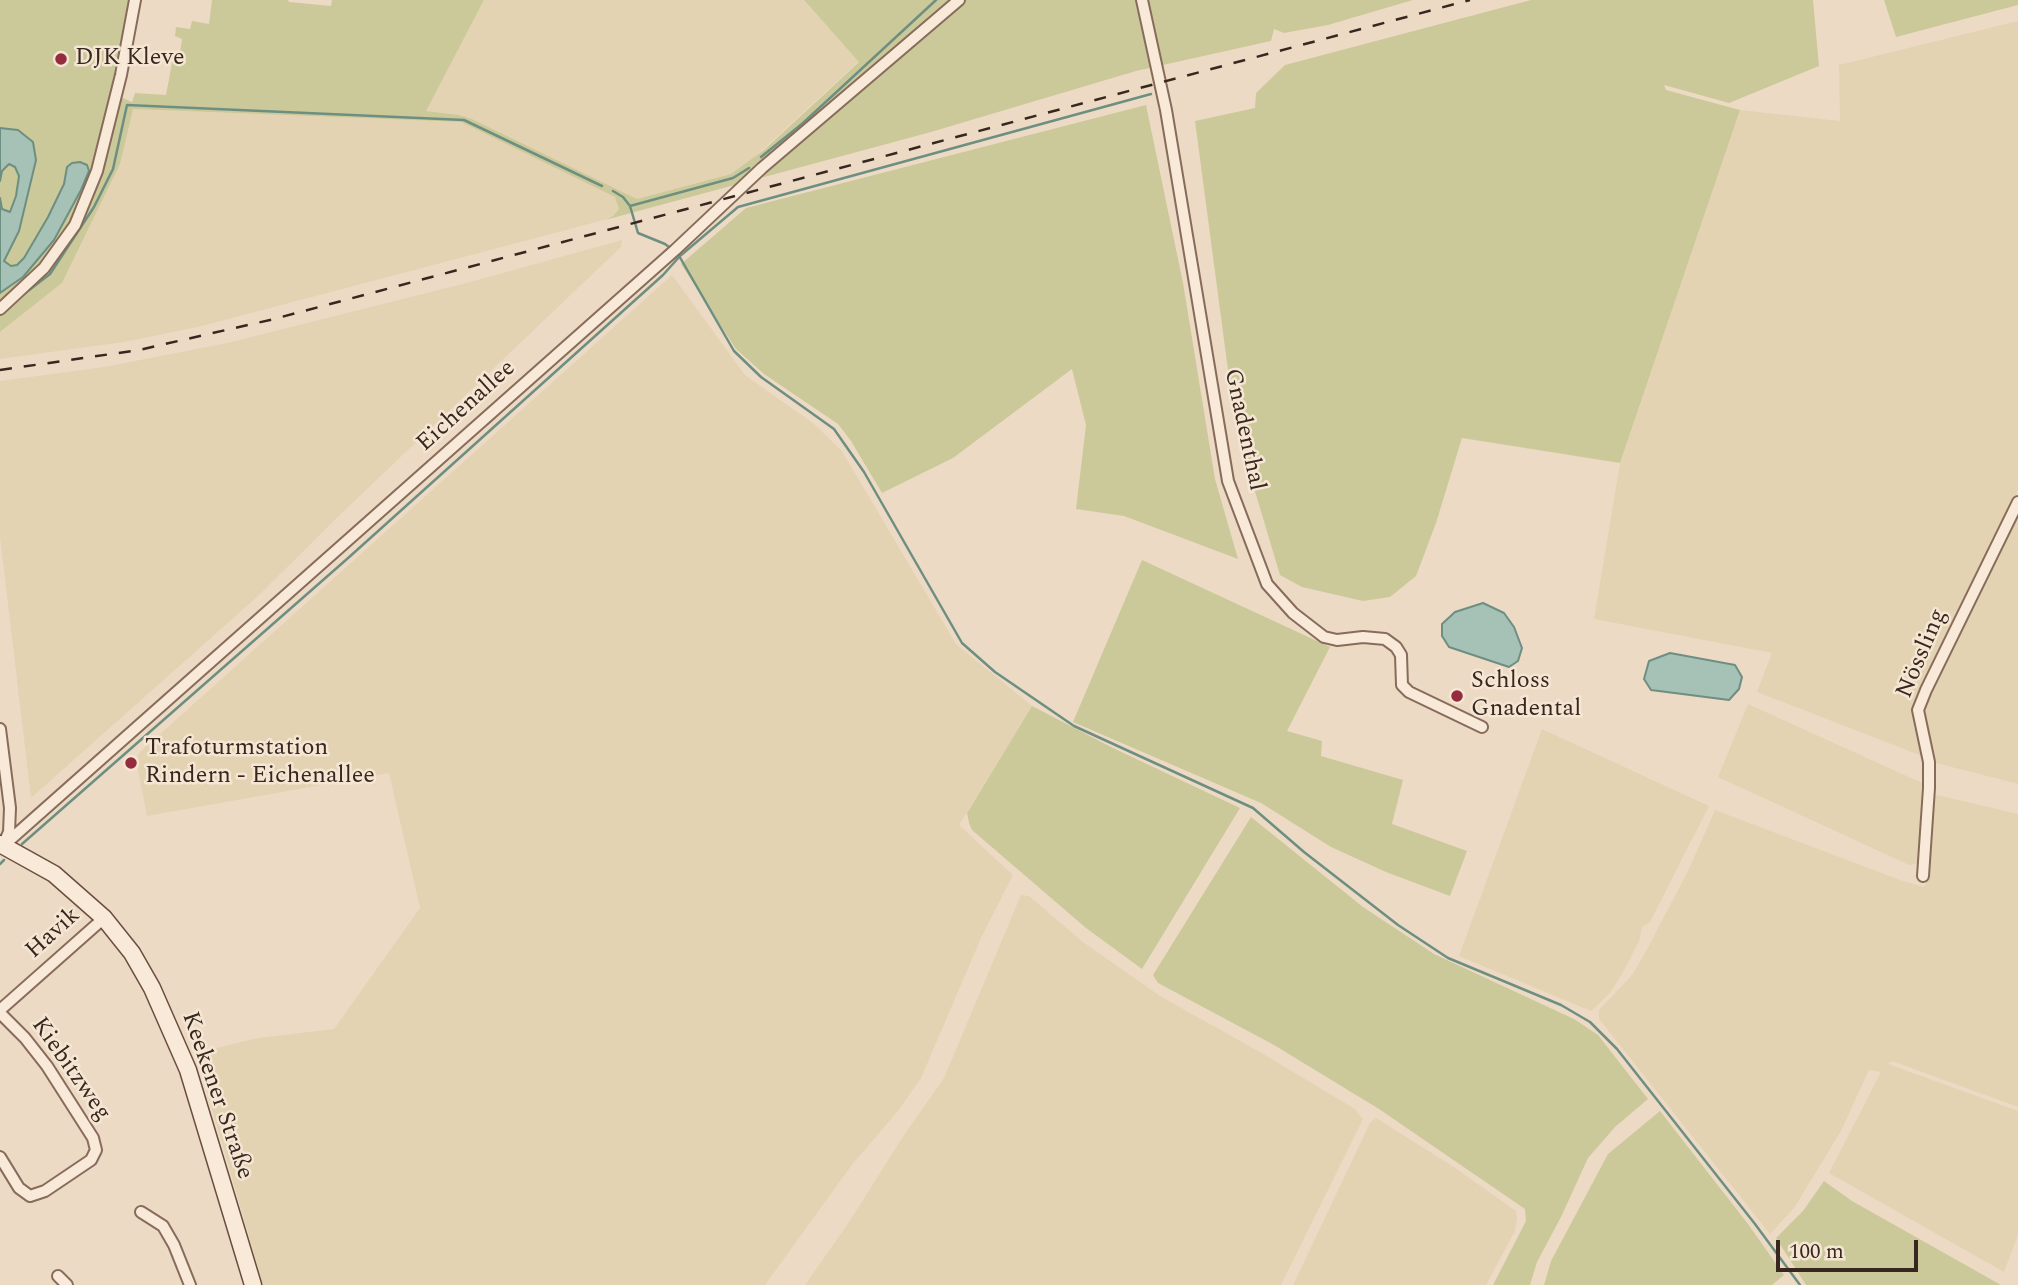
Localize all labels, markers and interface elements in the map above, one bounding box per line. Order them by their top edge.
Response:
place label: DJK Kleve [75,45,185,73]
marker: DJK Kleve [53,51,69,67]
street label: Eichenallee [412,355,522,459]
street label: Gnadenthal [1216,366,1270,494]
street label: Nössling [1891,605,1955,703]
place label: Schloss Gnadental [1471,668,1581,724]
marker: Schloss Gnadental [1449,688,1465,704]
place label: Trafoturmstation Rindern - Eichenallee [145,735,375,791]
marker: Trafoturmstation Rindern - Eichenallee [123,755,139,771]
street label: Havik [21,902,87,966]
street label: Keekener Straße [174,1009,258,1183]
street label: Kiebitzweg [24,1013,116,1127]
scale bar [1780,1226,1922,1270]
text: 100 m [1789,1236,1844,1268]

